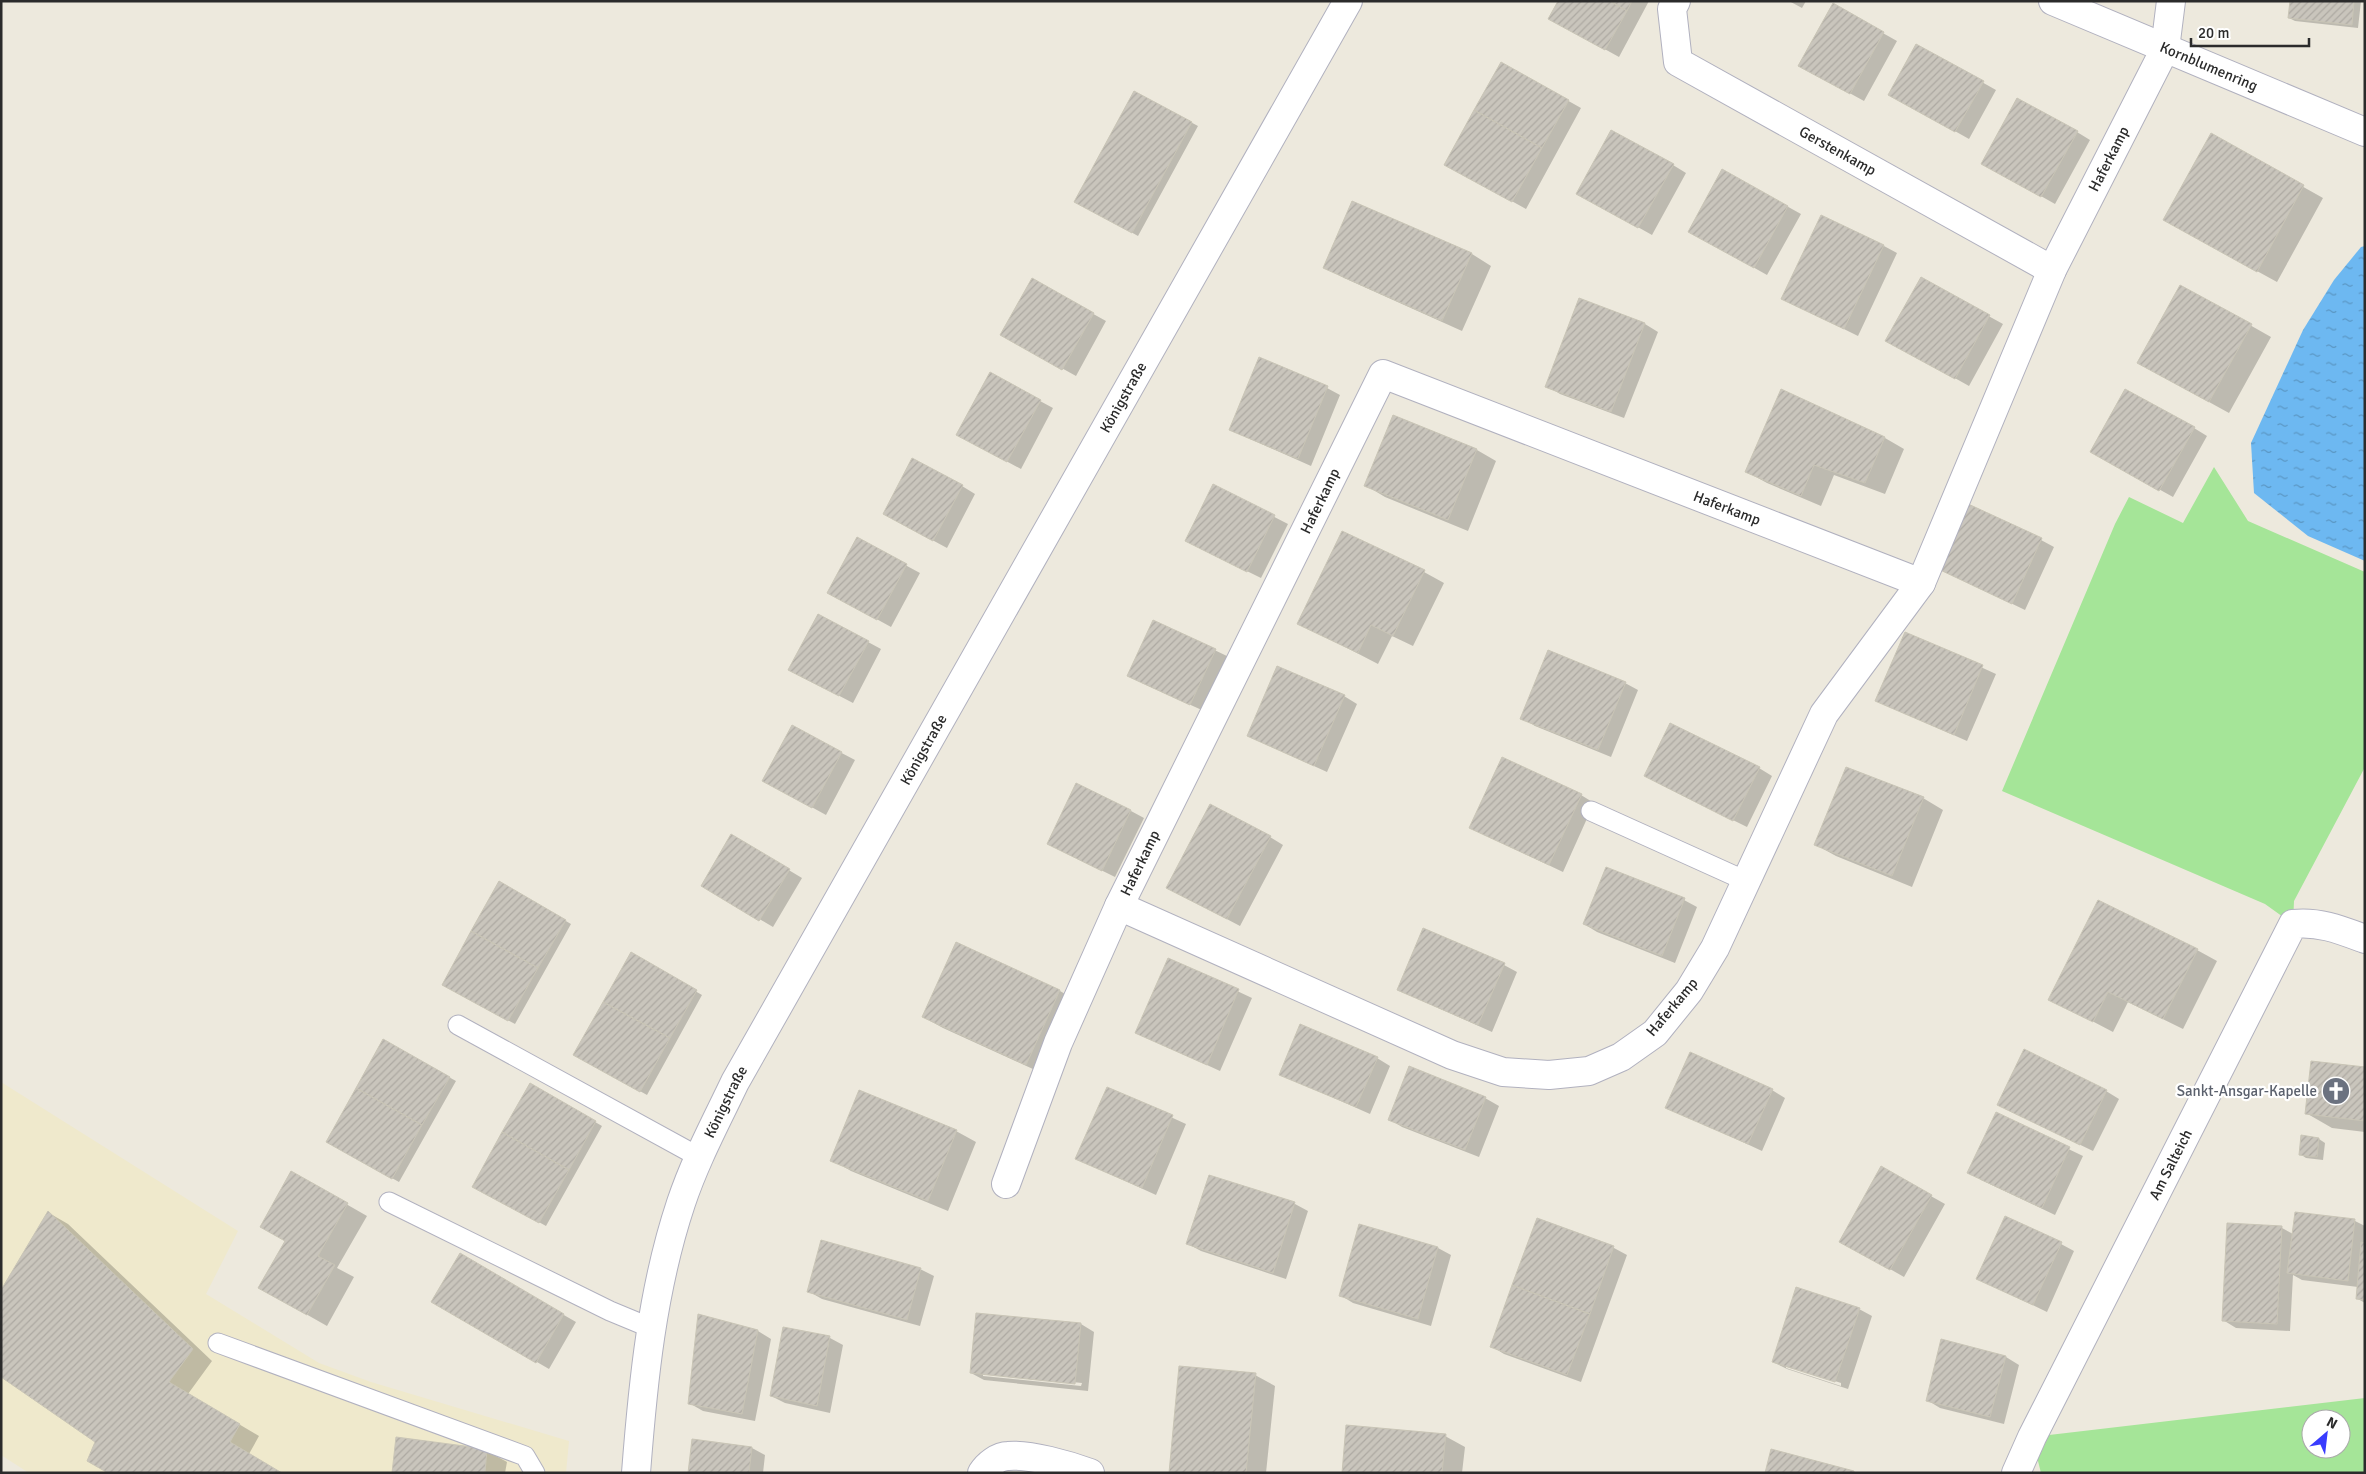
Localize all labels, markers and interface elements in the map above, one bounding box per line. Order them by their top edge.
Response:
scale bar [2191,15,2308,47]
text: 20 m [2198,24,2229,42]
street label: Kornblumenring [2157,38,2260,95]
street label: Gerstenkamp [1796,122,1879,179]
street label: Haferkamp [2085,123,2133,195]
street label: Königstraße [1096,359,1150,436]
street label: Haferkamp [1296,465,1344,537]
street label: Haferkamp [1691,487,1763,529]
street label: Königstraße [896,711,951,788]
street label: Haferkamp [1116,827,1164,899]
street label: Haferkamp [1642,974,1702,1040]
street label: Königstraße [700,1063,751,1141]
church icon: Sankt-Ansgar-Kapelle [2321,1076,2351,1106]
place label: Sankt-Ansgar-Kapelle [2177,1082,2317,1100]
street label: Am Salteich [2145,1126,2196,1203]
north arrow [2301,1409,2351,1459]
text: N [2324,1413,2340,1433]

